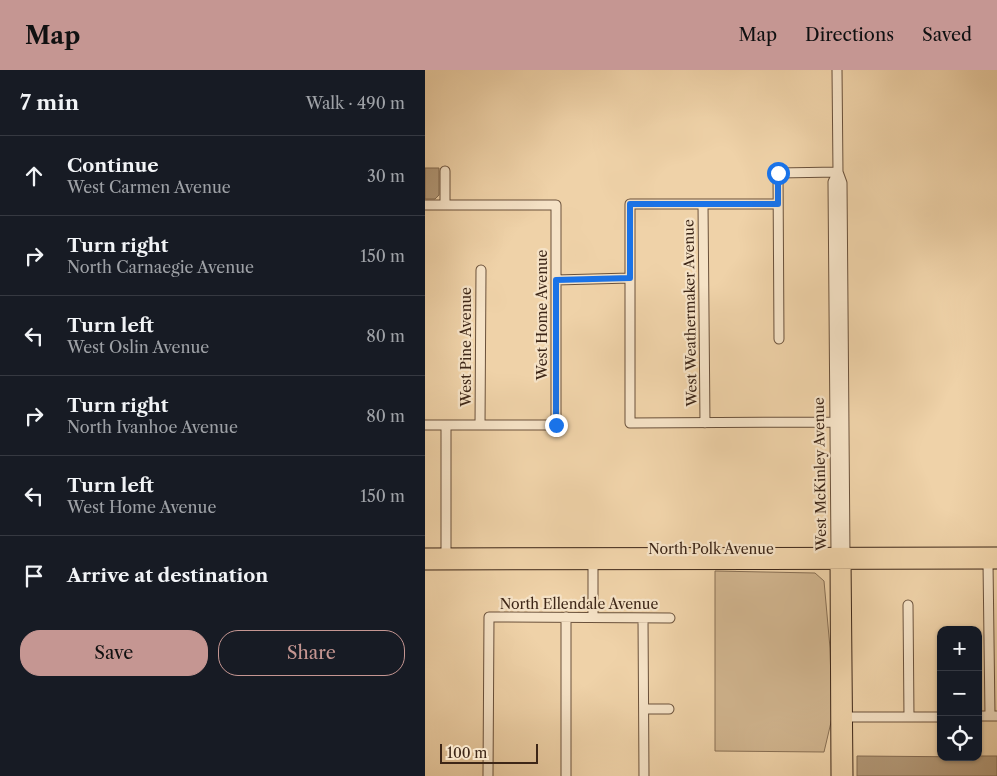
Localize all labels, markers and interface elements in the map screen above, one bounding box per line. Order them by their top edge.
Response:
text: Map [25,21,80,50]
text: Map [738,24,777,46]
text: Directions [805,24,894,46]
text: Saved [922,24,972,46]
text: 7 min [20,90,79,115]
text: Walk · 490 m [306,93,405,113]
text: Continue [67,154,159,177]
icon: ahead [20,162,48,190]
route start [767,162,790,185]
text: 30 m [367,166,405,186]
text: West Carmen Avenue [67,177,231,197]
street label: West Weathermaker Avenue [679,219,701,408]
text: Turn right [67,234,168,257]
icon: right [20,242,48,270]
text: 150 m [360,246,405,266]
street label: West Home Avenue [533,249,551,381]
text: North Carnaegie Avenue [67,257,254,277]
street label: West Pine Avenue [457,287,475,408]
text: Turn left [67,314,154,337]
icon: left [20,322,48,350]
text: 80 m [366,326,405,346]
text: West Oslin Avenue [67,337,209,357]
text: Turn right [67,394,168,417]
street label: West McKinley Avenue [810,397,830,552]
icon: right [20,402,48,430]
text: 80 m [366,406,405,426]
route end [545,414,568,437]
text: North Ivanhoe Avenue [67,417,238,437]
text: Turn left [67,474,154,497]
icon: left [20,482,48,510]
text: 150 m [360,486,405,506]
text: West Home Avenue [67,497,216,517]
street label: North Polk Avenue [648,540,774,558]
icon: arrive [20,562,48,590]
text: Arrive at destination [67,564,268,587]
street label: North Ellendale Avenue [500,595,658,613]
map controls [937,626,982,761]
button: + [937,626,982,671]
button: Save [20,630,208,676]
button: Share [218,630,405,676]
button: − [937,671,982,716]
button: locate [937,716,982,761]
scale bar [440,741,537,764]
text: 100 m [447,744,487,762]

